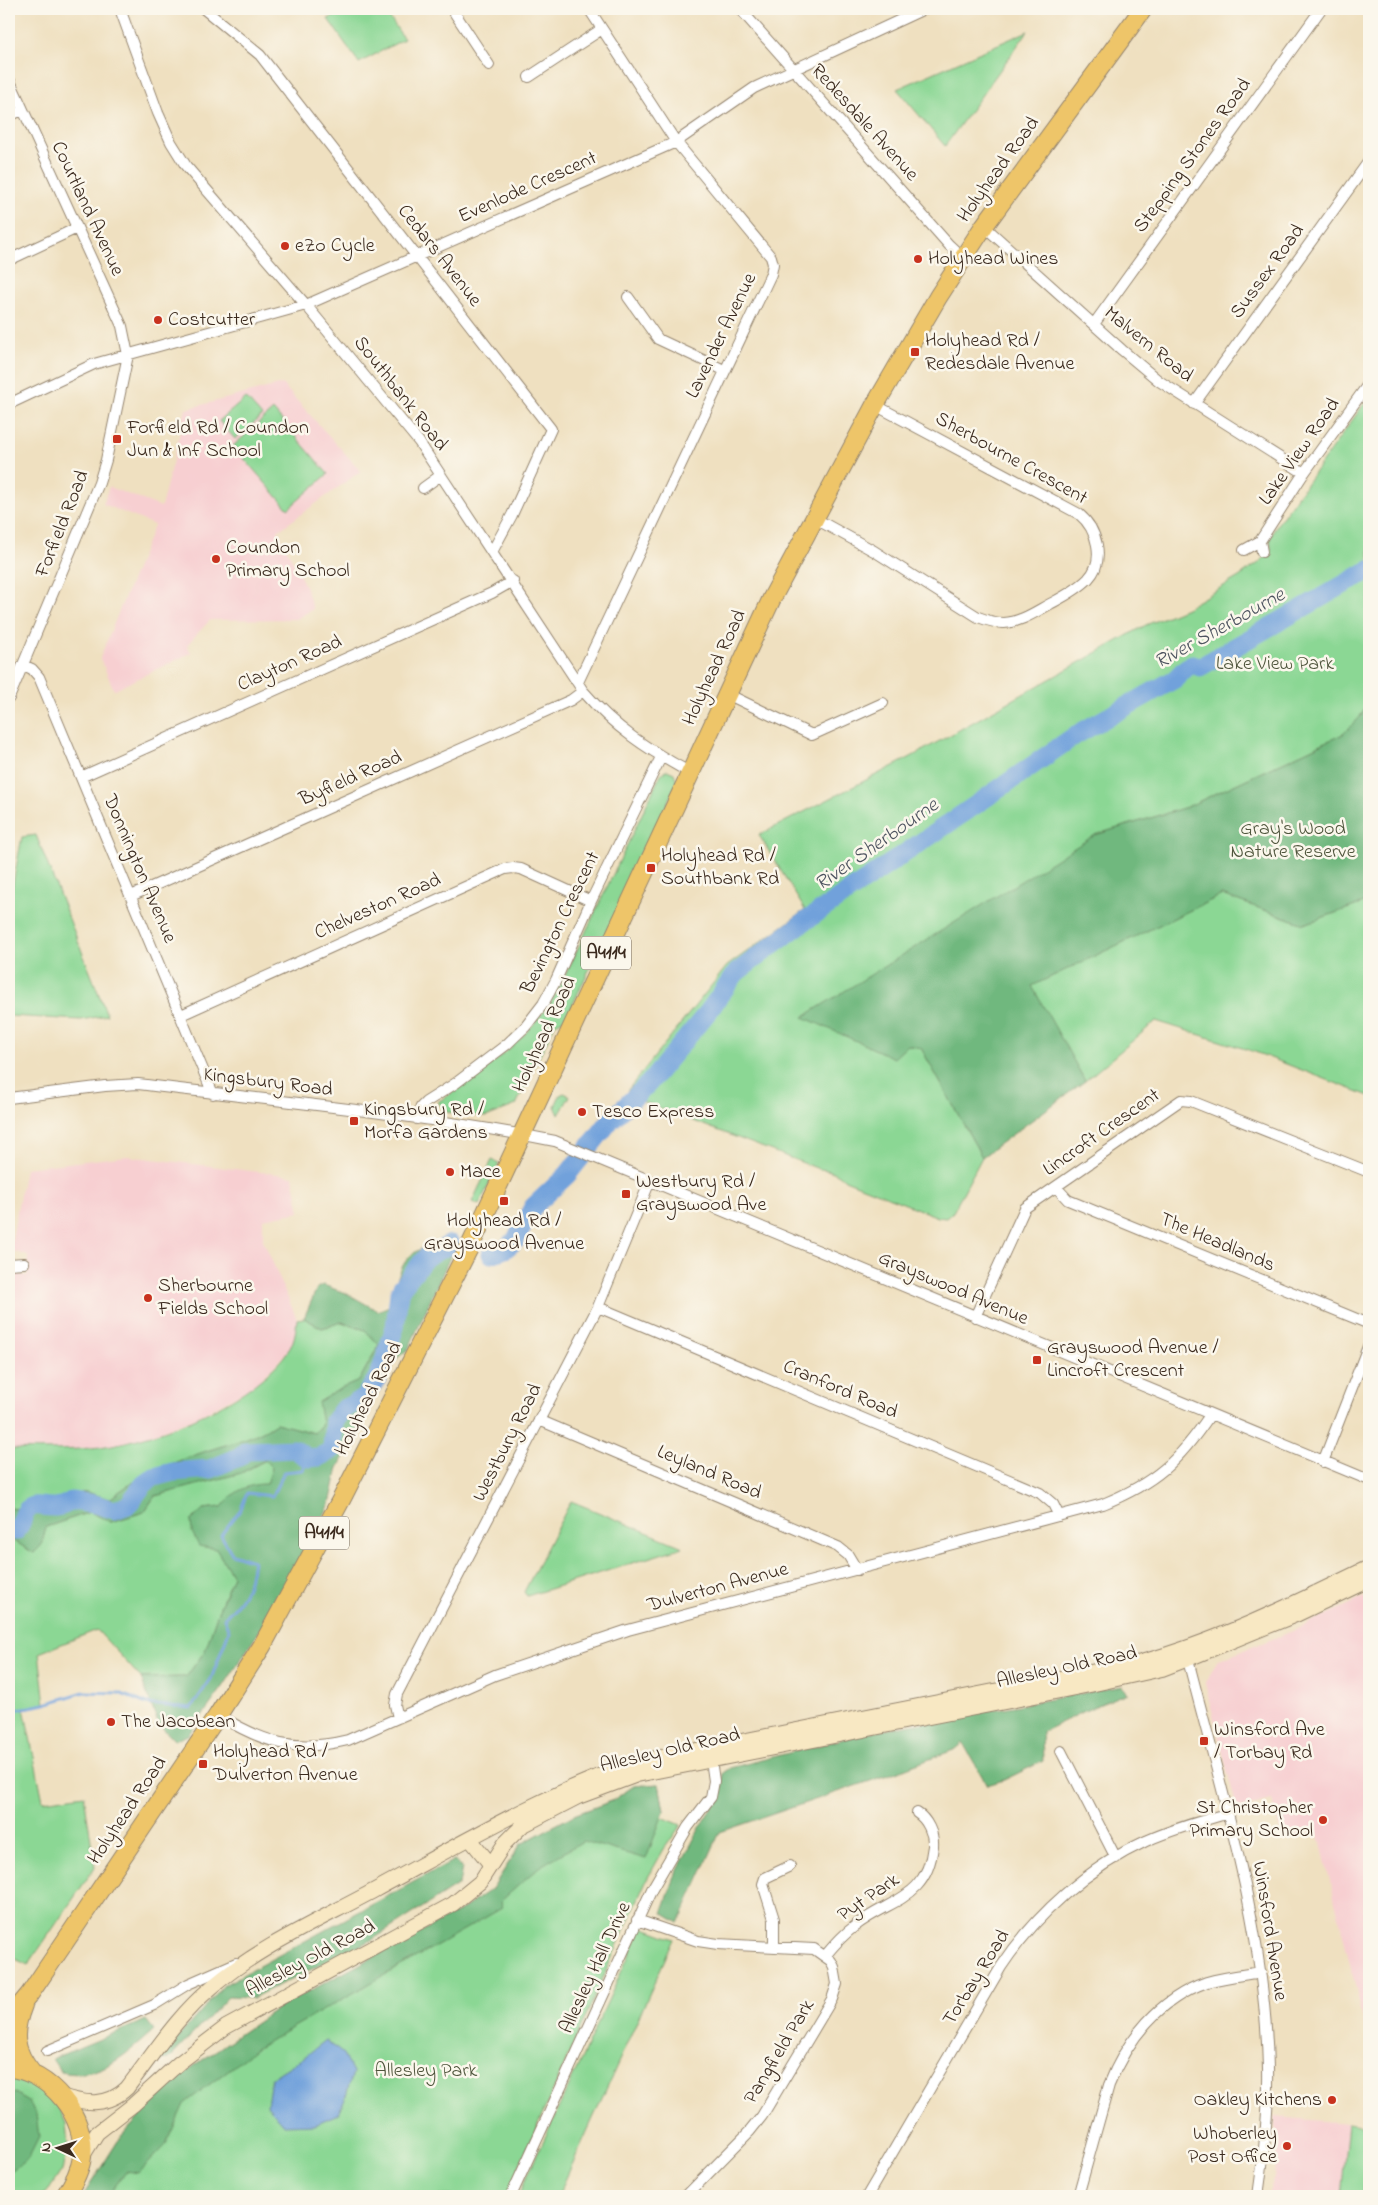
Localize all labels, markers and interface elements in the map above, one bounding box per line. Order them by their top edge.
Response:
street label: Redesdale Avenue [803,58,925,188]
street label: Stepping Stones Road [1127,73,1260,240]
street label: Holyhead Road [951,111,1047,229]
street label: Courtland Avenue [43,137,131,281]
street label: Evenlode Crescent [454,144,602,232]
street label: Cedars Avenue [390,199,488,313]
street label: Sussex Road [1224,219,1312,325]
place label: eZo Cycle [295,232,375,261]
marker: eZo Cycle [279,240,291,252]
place label: Holyhead Wines [928,245,1059,274]
marker: Holyhead Wines [912,253,924,265]
street label: Lavender Avenue [679,268,765,404]
street label: Malvern Road [1097,300,1199,390]
place label: Costcutter [168,306,256,335]
marker: Costcutter [152,314,164,326]
place label: Holyhead Rd / Redesdale Avenue [925,327,1075,379]
street label: Southbank Road [346,330,454,458]
marker: Holyhead Rd / Redesdale Avenue [909,346,921,358]
street label: Lake View Road [1252,392,1348,512]
street label: Sherbourne Crescent [929,405,1093,513]
place label: Forfield Rd / Coundon Jun & Inf School [126,414,309,466]
marker: Forfield Rd / Coundon Jun & Inf School [111,433,123,445]
street label: Forfield Road [28,466,98,583]
place label: Coundon Primary School [226,534,350,586]
marker: Coundon Primary School [210,553,222,565]
water label: River Sherbourne [1149,580,1292,677]
street label: Holyhead Road [675,605,755,731]
street label: Clayton Road [233,628,347,700]
park label: Lake View Park [1216,650,1334,679]
street label: Byfield Road [294,743,407,815]
street label: Donnington Avenue [93,789,183,948]
water label: River Sherbourne [809,790,946,899]
park label: Gray's Wood Nature Reserve [1230,815,1356,867]
place label: Holyhead Rd / Southbank Rd [661,842,779,894]
street label: Bevington Crescent [513,847,609,1000]
marker: Holyhead Rd / Southbank Rd [645,862,657,874]
street label: Chelveston Road [310,866,446,948]
road number: A4114 [581,936,631,970]
street label: Holyhead Road [505,972,585,1098]
street label: Kingsbury Road [202,1061,334,1106]
street label: Lincroft Crescent [1037,1082,1167,1184]
place label: Kingsbury Rd / Morfa Gardens [364,1096,488,1148]
place label: Tesco Express [592,1098,714,1127]
marker: Tesco Express [576,1106,588,1118]
marker: Kingsbury Rd / Morfa Gardens [348,1115,360,1127]
place label: Mace [460,1158,501,1187]
marker: Mace [444,1166,456,1178]
place label: Westbury Rd / Grayswood Ave [636,1168,766,1220]
marker: Westbury Rd / Grayswood Ave [620,1188,632,1200]
marker: Holyhead Rd / Grayswood Avenue [498,1195,510,1207]
street label: The Headlands [1155,1206,1279,1280]
place label: Holyhead Rd / Grayswood Avenue [424,1207,584,1259]
street label: Grayswood Avenue [873,1244,1033,1334]
place label: Sherbourne Fields School [157,1272,268,1324]
marker: Sherbourne Fields School [142,1292,154,1304]
place label: Grayswood Avenue / Lincroft Crescent [1047,1334,1219,1386]
street label: Holyhead Road [328,1337,410,1461]
street label: Cranford Road [778,1353,902,1427]
marker: Grayswood Avenue / Lincroft Crescent [1031,1354,1043,1366]
street label: Westbury Road [466,1379,550,1507]
street label: Leyland Road [652,1438,766,1508]
road number: A4114 [299,1516,349,1550]
street label: Dulverton Avenue [643,1555,792,1621]
street label: Allesley Old Road [994,1639,1140,1697]
place label: The Jacobean [121,1708,235,1737]
marker: The Jacobean [105,1716,117,1728]
place label: Winsford Ave / Torbay Rd [1214,1716,1325,1768]
street label: Allesley Old Road [597,1721,743,1781]
marker: Winsford Ave / Torbay Rd [1198,1735,1210,1747]
place label: Holyhead Rd / Dulverton Avenue [212,1738,358,1790]
street label: Holyhead Road [81,1751,175,1871]
marker: Holyhead Rd / Dulverton Avenue [197,1758,209,1770]
place label: St Christopher Primary School [1189,1794,1314,1846]
marker: St Christopher Primary School [1317,1814,1329,1826]
street label: Winsford Avenue [1244,1859,1294,2003]
street label: Pyt Park [832,1866,906,1929]
street label: Allesley Hall Drive [553,1897,639,2039]
street label: Allesley Old Road [241,1913,381,2005]
street label: Torbay Road [936,1924,1018,2032]
street label: Pangfield Park [737,1994,824,2110]
park label: Allesley Park [375,2057,478,2086]
place label: Oakley Kitchens [1193,2086,1322,2115]
marker: Oakley Kitchens [1326,2094,1338,2106]
place label: Whoberley Post Office [1188,2120,1277,2172]
north arrow [32,2122,82,2172]
marker: Whoberley Post Office [1281,2140,1293,2152]
text: N [36,2142,57,2153]

